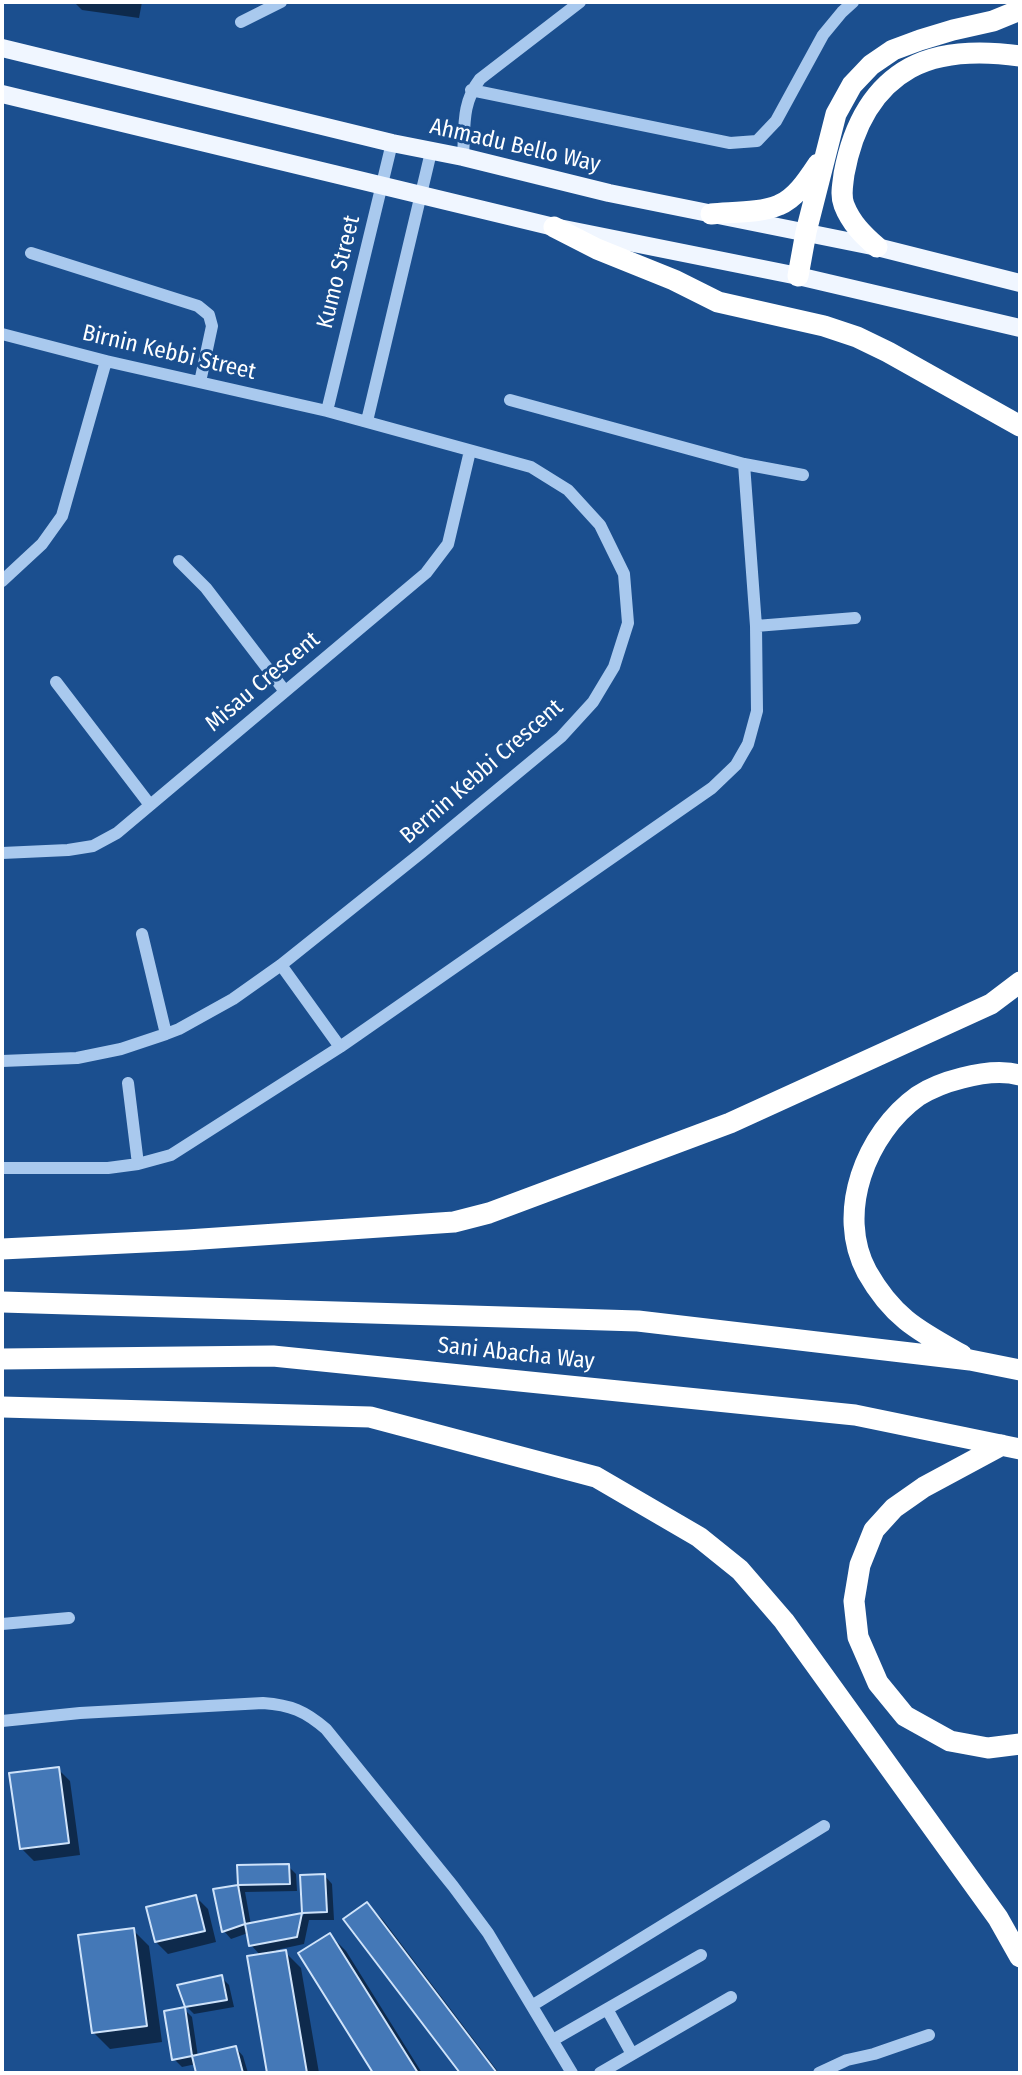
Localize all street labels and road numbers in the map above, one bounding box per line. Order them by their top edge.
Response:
street label: Ahmadu Bello Way [427,113,603,179]
street label: Kumo Street [312,213,366,331]
street label: Birnin Kebbi Street [80,320,258,386]
street label: Misau Crescent [200,626,326,738]
street label: Bernin Kebbi Crescent [395,694,569,850]
street label: Sani Abacha Way [436,1332,596,1376]

